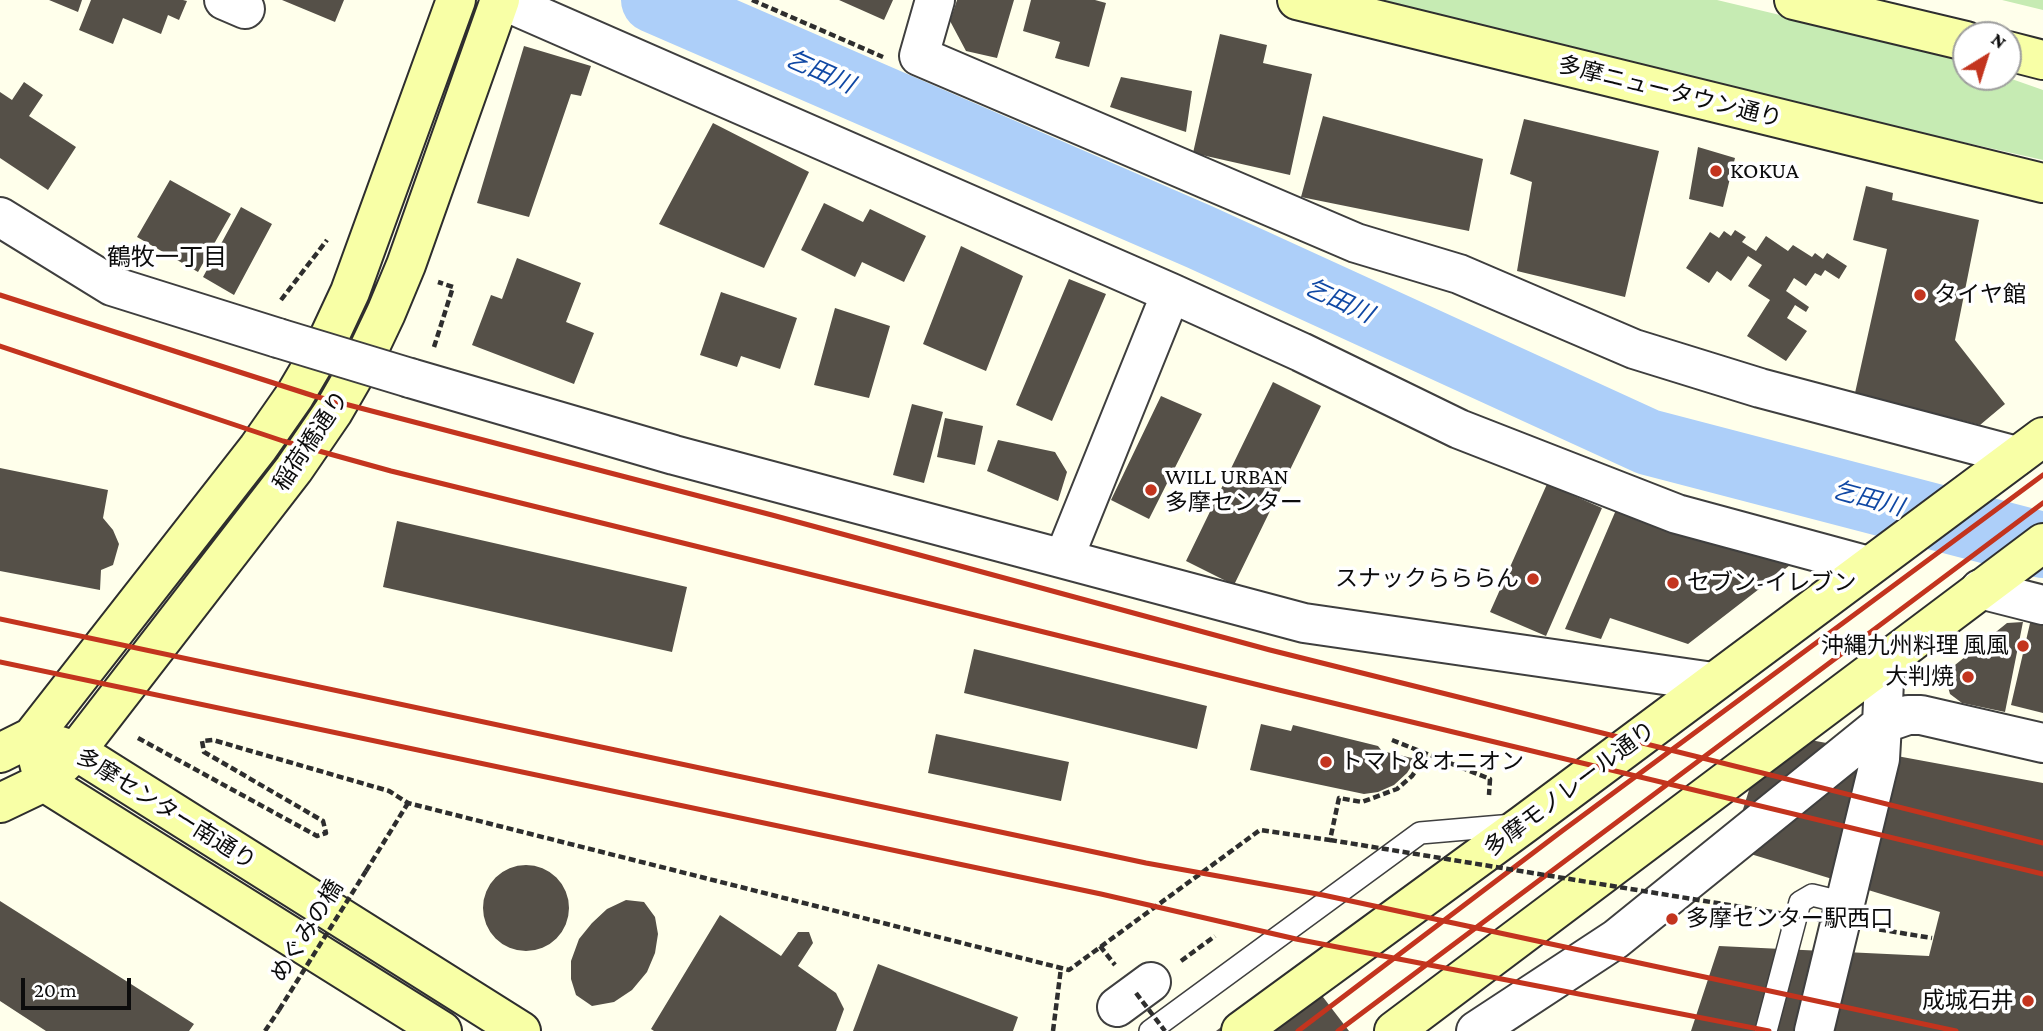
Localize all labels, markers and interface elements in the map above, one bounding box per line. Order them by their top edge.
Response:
north arrow [1952,21,2022,91]
text: N [1987,28,2011,53]
water label: 乞田川 [781,44,859,100]
street label: 多摩ニュータウン通り [1555,51,1785,133]
place label: KOKUA [1730,157,1799,185]
marker: KOKUA [1708,163,1724,179]
district label: 鶴牧一丁目 [107,244,227,272]
water label: 乞田川 [1300,273,1378,329]
place label: タイヤ館 [1934,281,2026,309]
marker: タイヤ館 [1912,287,1928,303]
street label: 稲荷橋通り [267,386,355,496]
place label: WILL URBAN 多摩センター [1165,463,1303,517]
water label: 乞田川 [1829,476,1907,522]
marker: WILL URBAN 多摩センター [1143,482,1159,498]
place label: スナックらららん [1335,565,1519,593]
place label: セブン-イレブン [1687,569,1856,597]
marker: スナックらららん [1525,571,1541,587]
marker: セブン-イレブン [1665,575,1681,591]
place label: 沖縄九州料理 風風 [1821,632,2009,660]
marker: 沖縄九州料理 風風 [2015,638,2031,654]
place label: 大判焼 [1885,663,1954,691]
marker: 大判焼 [1960,669,1976,685]
street label: 多摩モノレール通り [1479,716,1661,862]
street label: 多摩センター南通り [71,742,261,876]
place label: トマト＆オニオン [1340,748,1524,776]
marker: トマト＆オニオン [1318,754,1334,770]
street label: めぐみの橋 [265,875,349,987]
place label: 多摩センター駅西口 [1686,905,1893,933]
marker: 多摩センター駅西口 [1664,911,1680,927]
scale bar [24,964,135,1008]
text: 20 m [34,978,77,1002]
place label: 成城石井 [1922,987,2014,1015]
marker: 成城石井 [2020,993,2036,1009]

